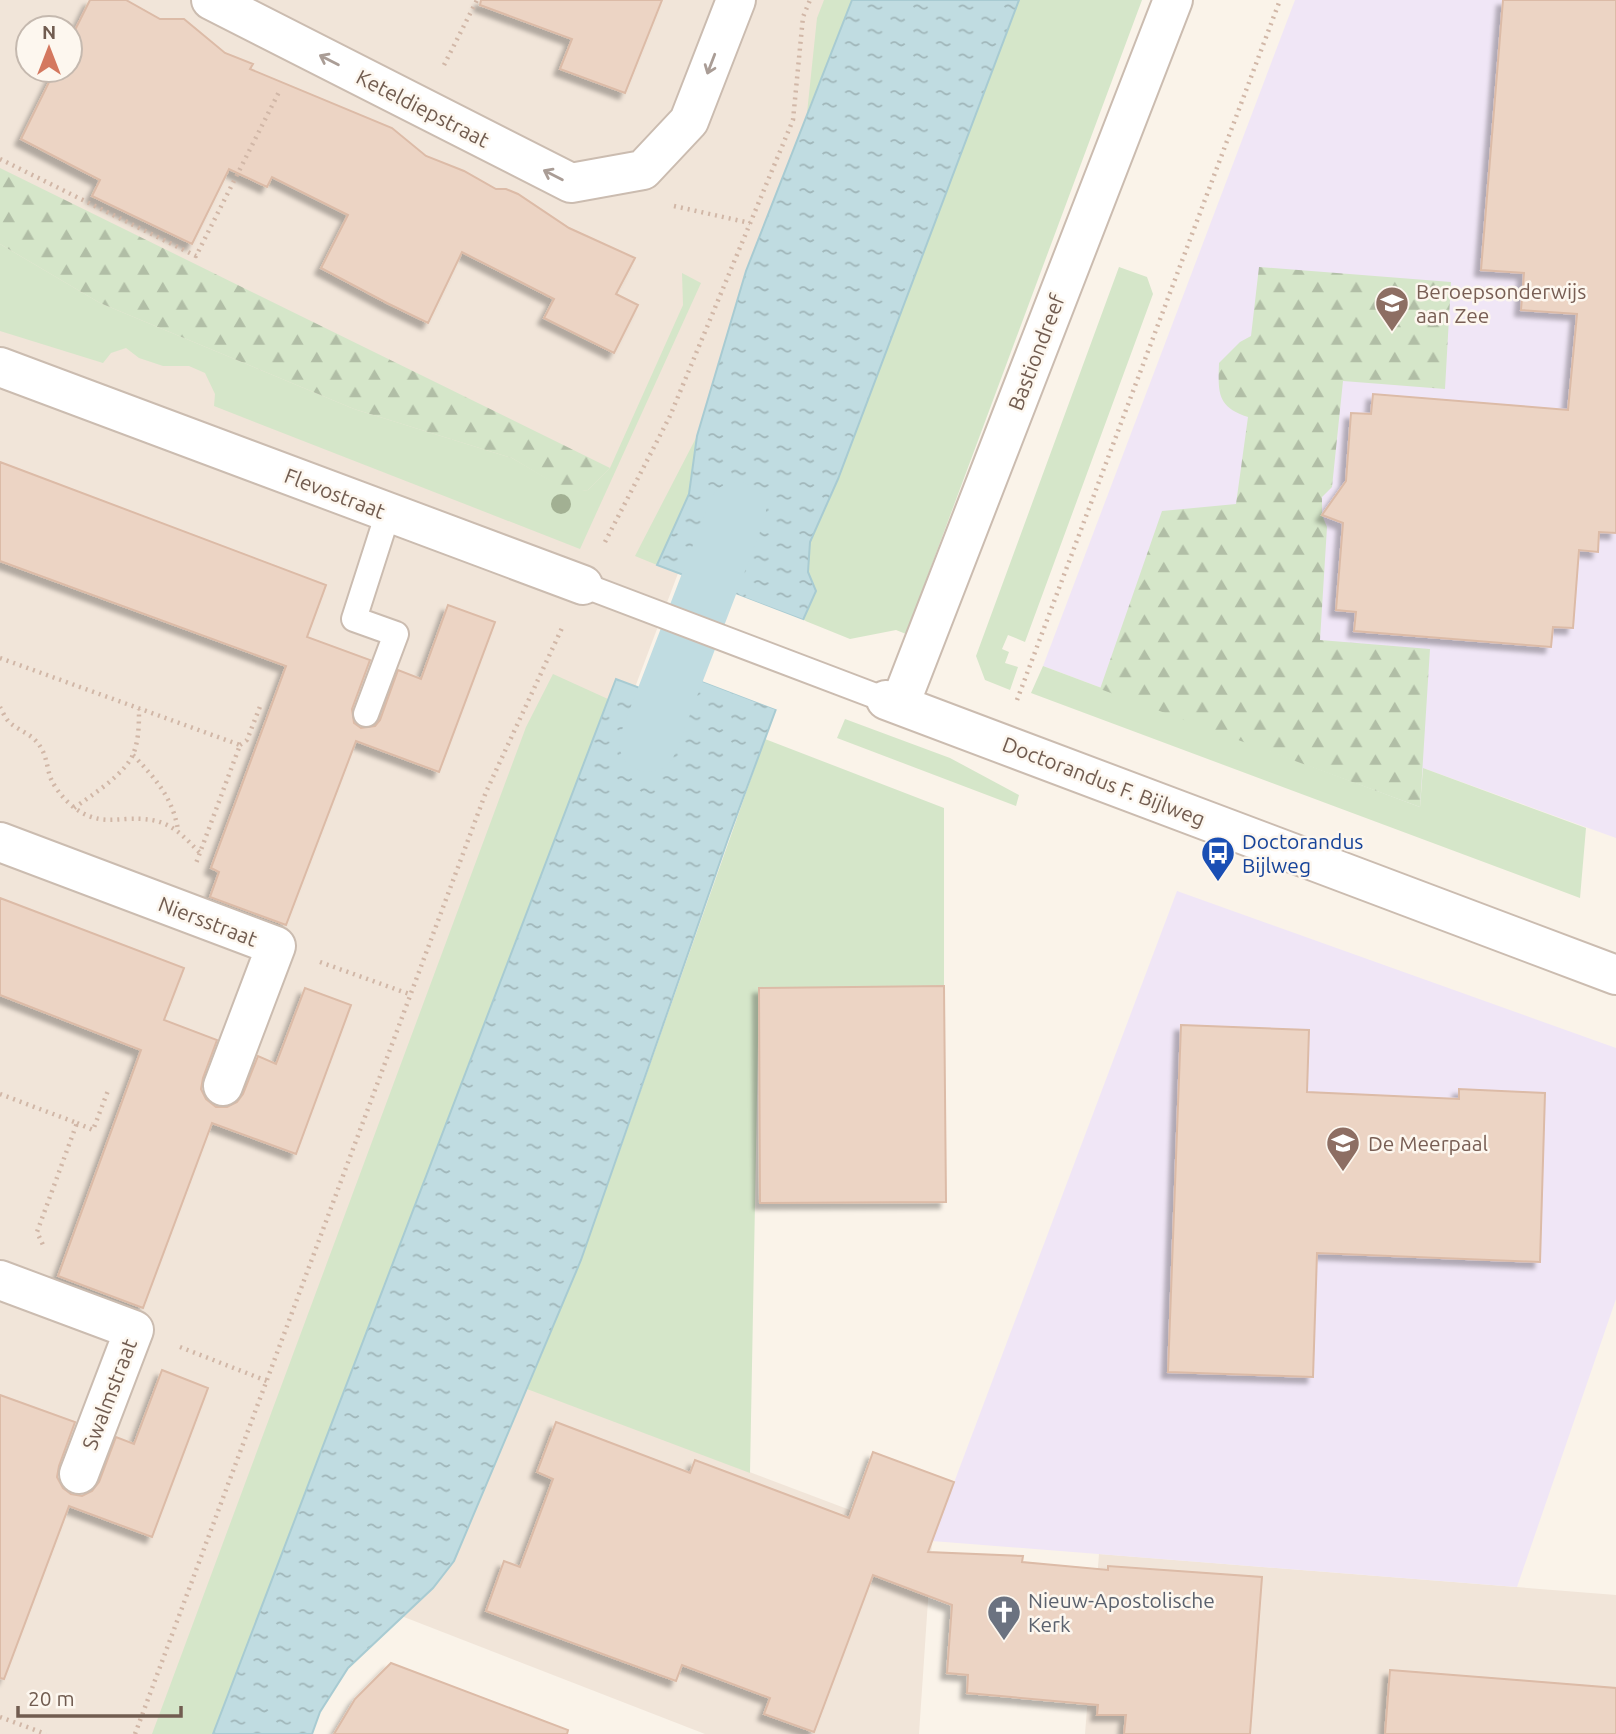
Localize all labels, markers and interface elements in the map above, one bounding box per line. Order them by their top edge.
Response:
north arrow [14,14,84,84]
text: N [42,21,56,43]
one-way arrow [704,52,717,74]
one-way arrow [319,53,340,67]
street label: Keteldiepstraat [353,64,493,152]
one-way arrow [544,167,564,181]
place label: Beroepsonderwijs aan Zee [1416,279,1586,327]
school or university icon: Beroepsonderwijs aan Zee [1373,284,1411,333]
street label: Bastiondreef [1003,290,1069,413]
street label: Flevostraat [281,463,389,523]
street label: Doctorandus F. Bijlweg [999,731,1209,831]
place label: Doctorandus Bijlweg [1242,829,1364,877]
bus stop icon: Doctorandus Bijlweg [1199,834,1237,883]
street label: Niersstraat [155,891,261,951]
school or university icon: De Meerpaal [1324,1124,1362,1173]
place label: De Meerpaal [1368,1131,1488,1155]
street label: Swalmstraat [77,1335,141,1453]
place label: Nieuw-Apostolische Kerk [1028,1588,1215,1636]
church icon: Nieuw-Apostolische Kerk [985,1593,1023,1642]
scale bar [18,1674,180,1718]
text: 20 m [28,1686,75,1710]

